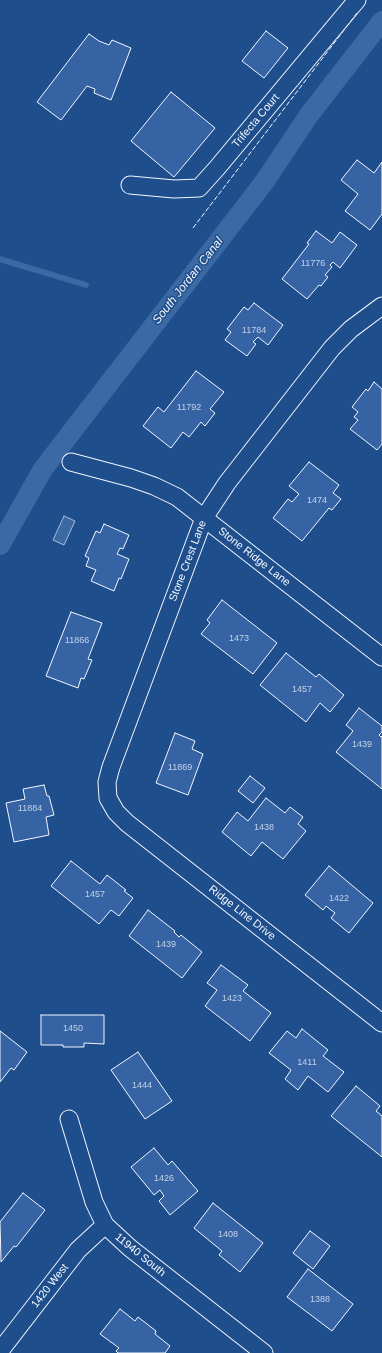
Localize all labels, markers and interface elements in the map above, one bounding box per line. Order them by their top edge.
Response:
street label: Trifecta Court [230,91,282,151]
water label: South Jordan Canal [150,235,226,327]
house number: 11776 [301,259,325,269]
house number: 11784 [242,326,266,336]
house number: 11792 [177,403,201,413]
house number: 1474 [307,496,327,506]
street label: Stone Crest Lane [166,519,210,603]
street label: Stone Ridge Lane [215,525,293,589]
house number: 1473 [229,634,249,644]
house number: 11866 [65,636,89,646]
house number: 1457 [292,685,312,695]
house number: 1439 [352,740,372,750]
house number: 11869 [168,763,192,773]
house number: 11884 [18,804,42,814]
house number: 1438 [254,823,274,833]
street label: Ridge Line Drive [206,883,278,943]
house number: 1457 [85,890,105,900]
house number: 1422 [329,894,349,904]
house number: 1439 [156,940,176,950]
house number: 1423 [222,994,242,1004]
house number: 1450 [63,1024,83,1034]
house number: 1411 [297,1058,317,1068]
house number: 1444 [132,1081,152,1091]
house number: 1426 [154,1174,174,1184]
street label: 11940 South [112,1230,168,1280]
house number: 1408 [218,1230,238,1240]
street label: 1420 West [29,1261,71,1311]
house number: 1388 [310,1295,330,1305]

